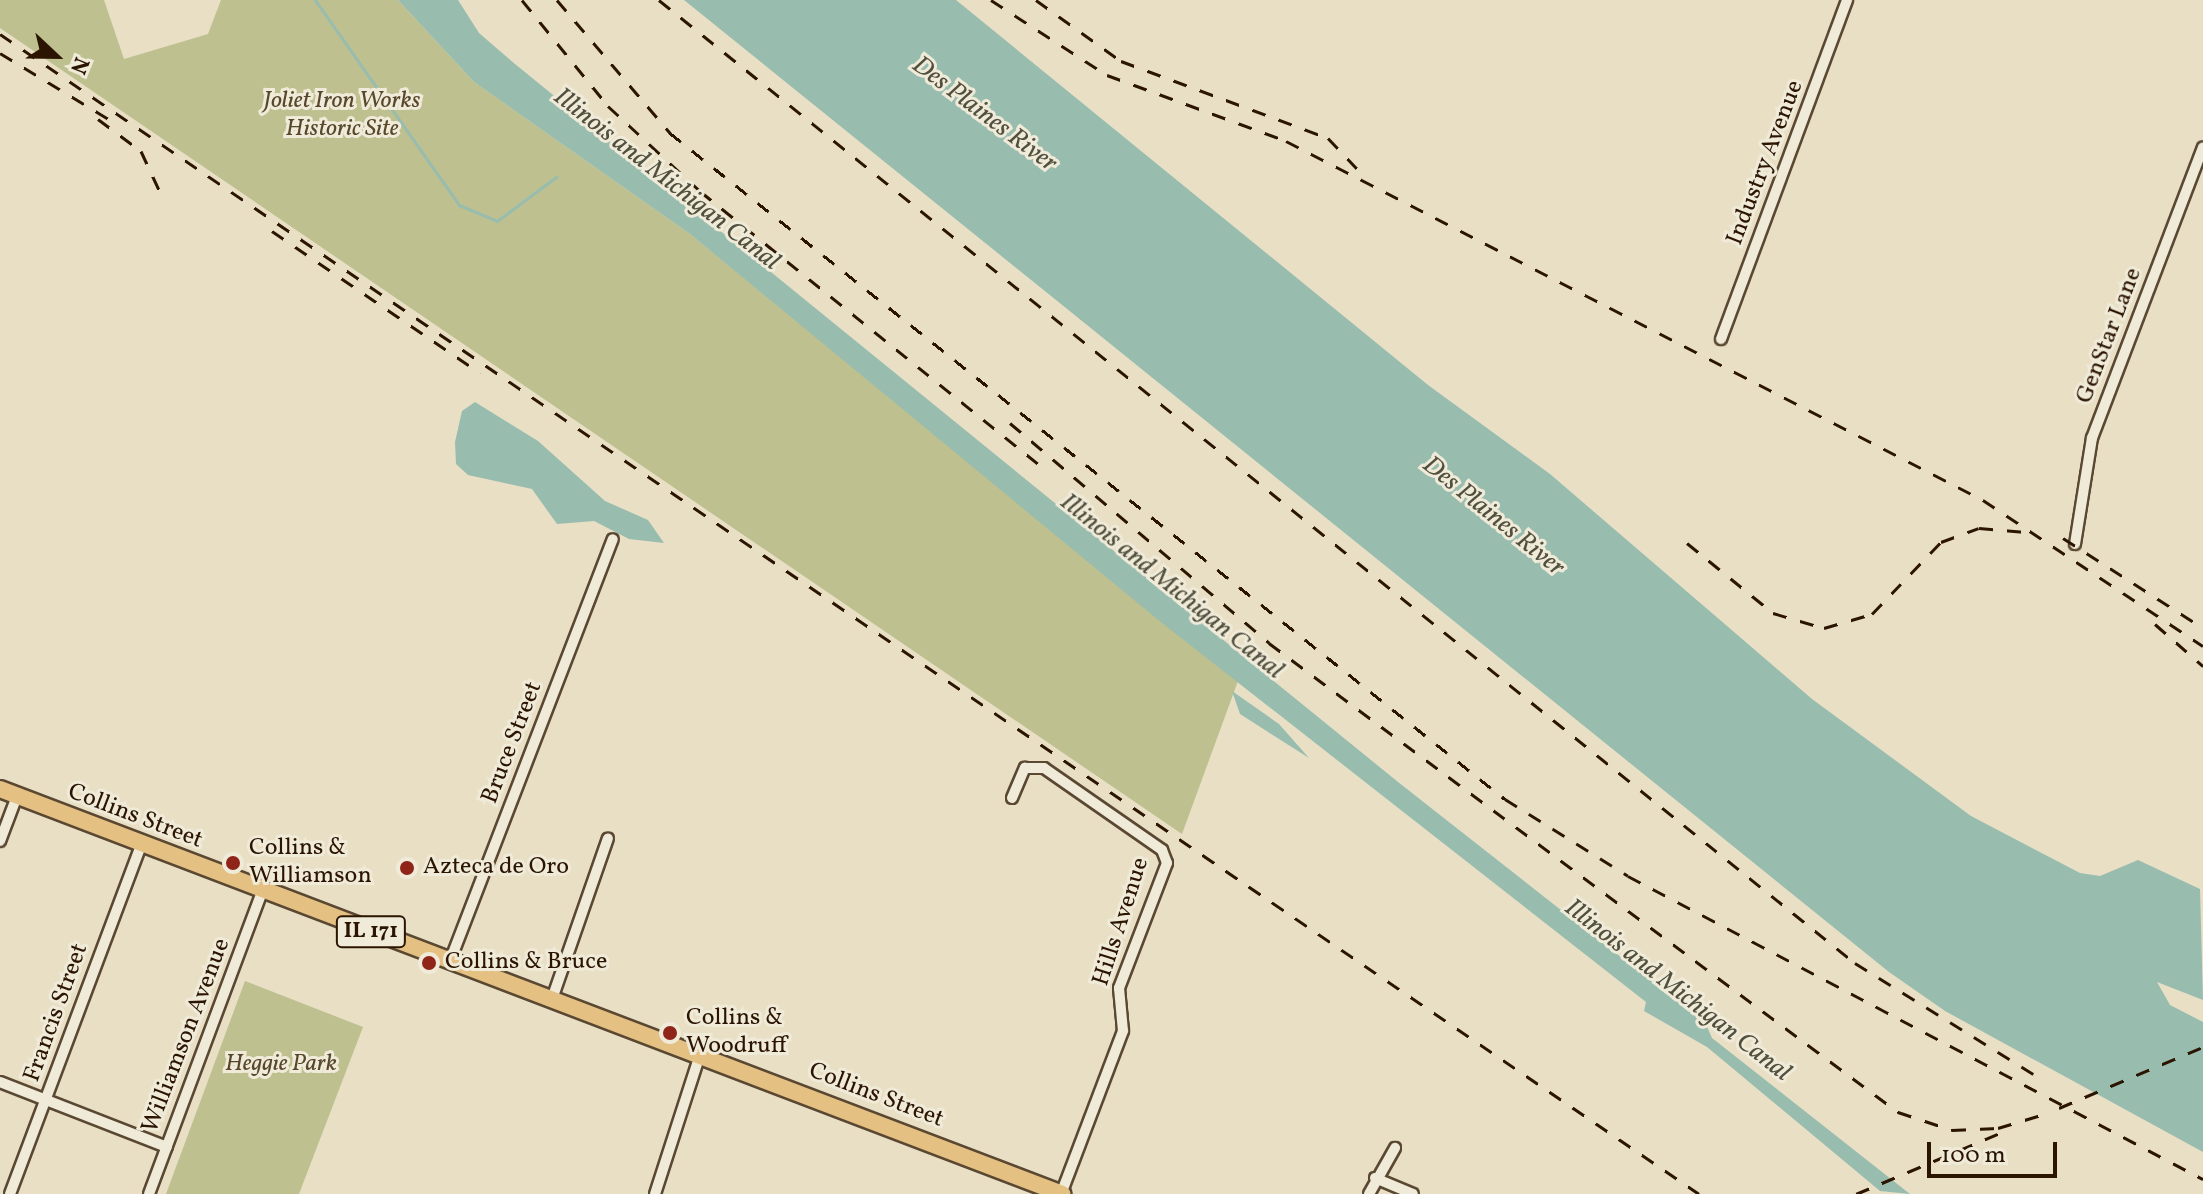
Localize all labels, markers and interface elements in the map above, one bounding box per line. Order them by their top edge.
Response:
north arrow [16,16,96,96]
water label: Des Plaines River [905,50,1063,180]
text: N [61,52,96,78]
street label: Industry Avenue [1721,76,1811,250]
water label: Illinois and Michigan Canal [547,82,785,278]
park label: Joliet Iron Works Historic Site [264,88,420,144]
street label: GenStar Lane [2071,264,2149,408]
water label: Des Plaines River [1416,450,1570,584]
water label: Illinois and Michigan Canal [1053,487,1289,687]
street label: Bruce Street [477,678,549,808]
street label: Collins Street [64,778,206,856]
place label: Collins & Williamson [249,835,372,891]
marker: Collins & Williamson [224,854,242,872]
place label: Azteca de Oro [423,854,569,882]
street label: Hills Avenue [1088,854,1156,990]
marker: Azteca de Oro [398,859,416,877]
water label: Illinois and Michigan Canal [1558,893,1796,1089]
road number: IL 171 [335,914,407,950]
street label: Williamson Avenue [137,935,237,1137]
street label: Francis Street [19,940,95,1086]
place label: Collins & Bruce [445,949,607,977]
marker: Collins & Bruce [420,954,438,972]
place label: Collins & Woodruff [686,1005,787,1061]
marker: Collins & Woodruff [661,1024,679,1042]
park label: Heggie Park [225,1051,337,1079]
street label: Collins Street [805,1057,947,1135]
scale bar [1931,1126,2061,1176]
text: 100 m [1941,1139,2006,1173]

